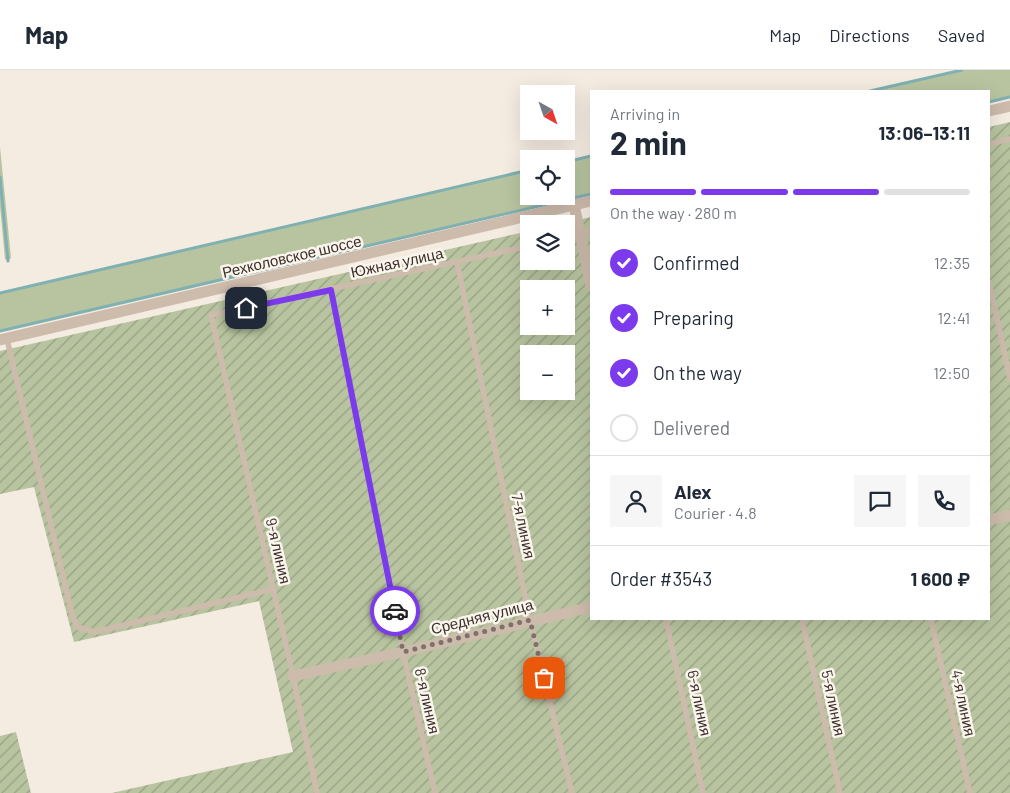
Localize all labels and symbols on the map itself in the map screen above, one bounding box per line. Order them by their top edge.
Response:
north arrow [520,85,575,140]
street label: Рехколовское шоссе [220,231,363,281]
street label: Южная улица [349,243,445,281]
pin [225,287,267,329]
street label: 7-я линия [508,492,540,560]
street label: 9-я линия [263,516,295,585]
courier [370,586,420,636]
street label: Средняя улица [429,594,535,637]
pin [523,657,565,699]
street label: 8-я линия [412,666,444,735]
street label: 6-я линия [684,668,716,737]
street label: 5-я линия [818,668,850,737]
street label: 4-я линия [948,668,980,738]

